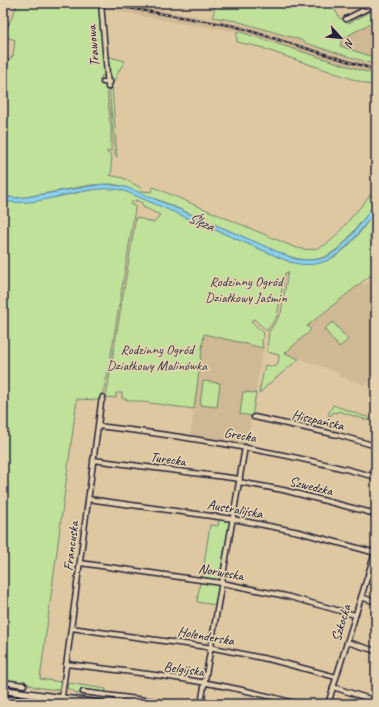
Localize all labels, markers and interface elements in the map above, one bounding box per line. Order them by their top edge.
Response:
north arrow [321,18,361,58]
street label: Trawowa [83,23,103,67]
text: N [341,36,358,51]
water label: Ślęza [185,208,218,236]
park label: Rodzinny Ogród Działkowy Jaśmin [205,273,287,306]
park label: Rodzinny Ogród Działkowy Malinówka [107,341,208,374]
street label: Hiszpańska [290,406,347,434]
street label: Grecka [223,424,259,446]
street label: Turecka [149,448,188,470]
street label: Szwedzka [288,472,336,500]
street label: Australijska [206,496,265,522]
street label: Francuska [60,519,83,572]
street label: Norweska [197,560,246,585]
street label: Szkocka [327,601,355,643]
street label: Holenderska [176,623,236,649]
street label: Belgijska [163,658,206,680]

